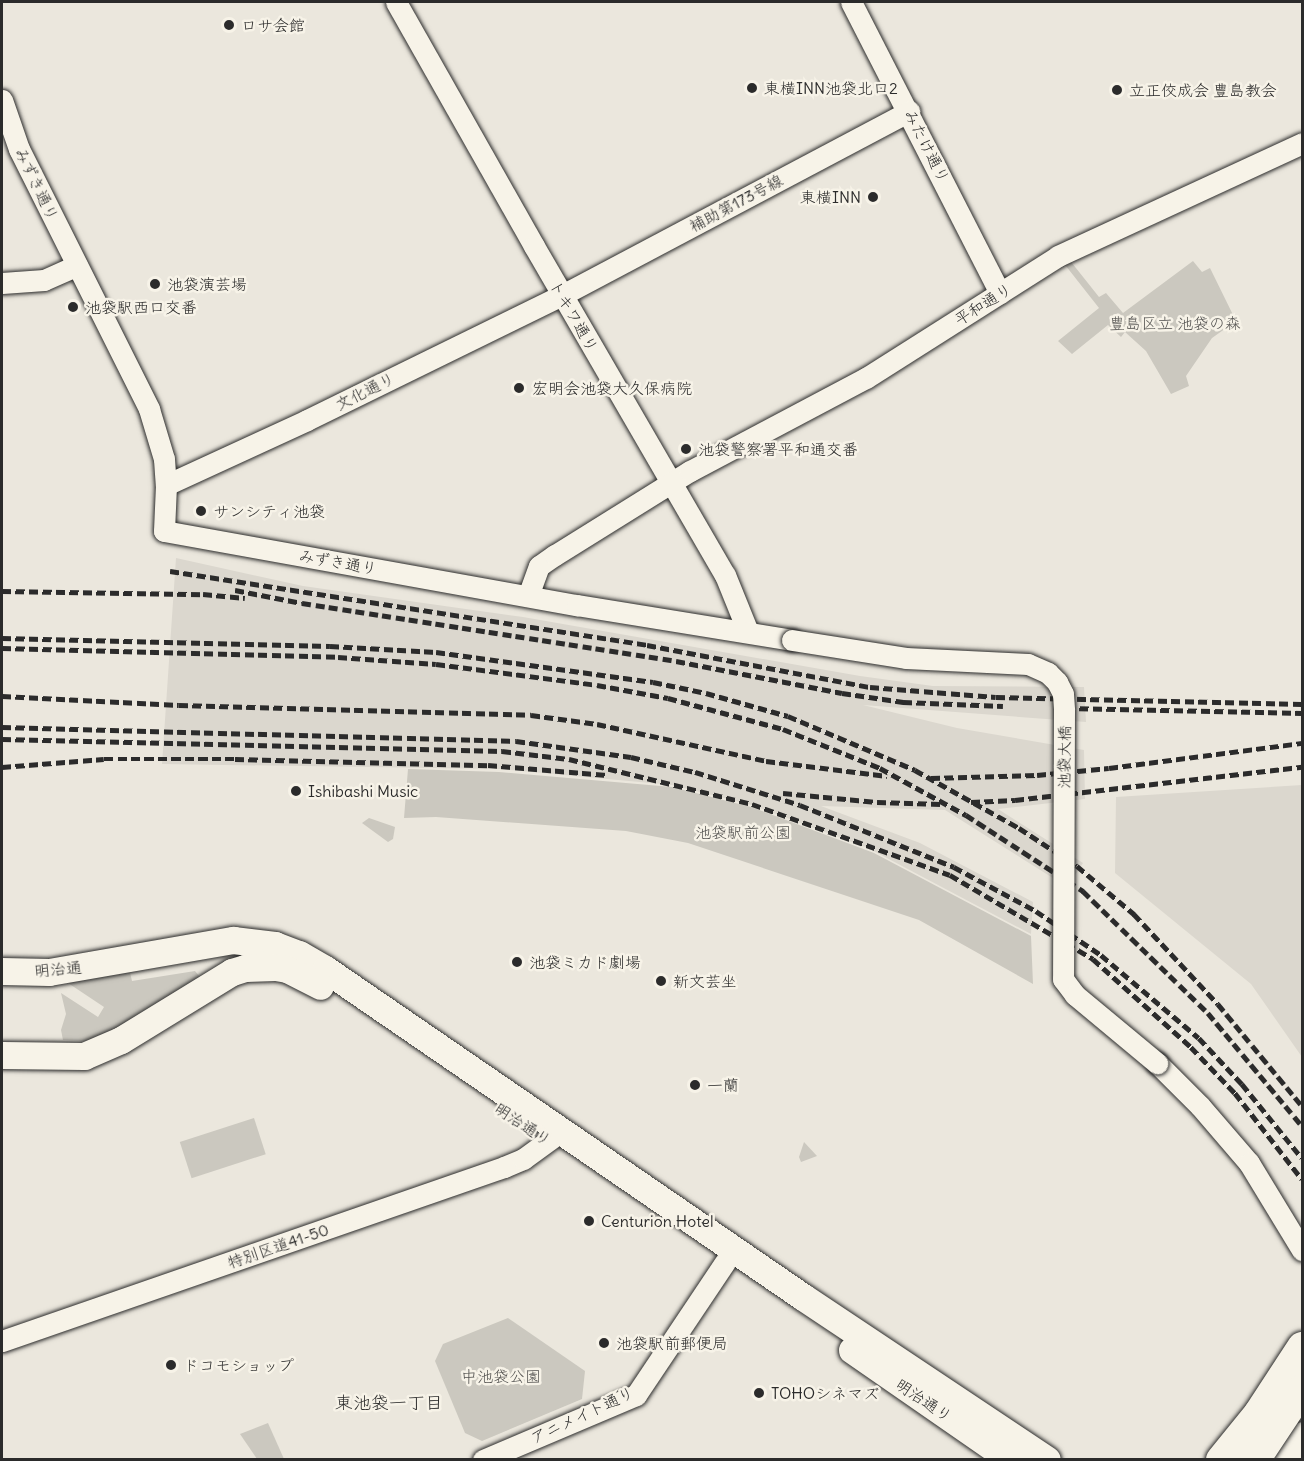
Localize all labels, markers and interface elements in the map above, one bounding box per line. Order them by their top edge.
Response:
place label: ロサ会館 [241,15,305,35]
marker: ロサ会館 [222,18,236,32]
place label: 東横INN池袋北口2 [764,78,898,98]
place label: 立正佼成会 豊島教会 [1129,80,1277,100]
marker: 東横INN池袋北口2 [745,81,759,95]
marker: 立正佼成会 豊島教会 [1110,83,1124,97]
street label: みたけ通り [900,106,954,186]
street label: みずき通り [11,144,63,224]
street label: 補助第173号線 [686,170,786,236]
place label: 東横INN [800,187,861,207]
marker: 東横INN [866,190,880,204]
place label: 池袋演芸場 [167,274,247,294]
marker: 池袋演芸場 [148,277,162,291]
street label: トキワ通り [546,277,602,355]
street label: 平和通り [951,279,1015,329]
place label: 池袋駅西口交番 [85,297,197,317]
marker: 池袋駅西口交番 [66,300,80,314]
park label: 豊島区立 池袋の森 [1109,313,1241,333]
street label: 文化通り [332,368,398,414]
place label: 宏明会池袋大久保病院 [532,378,692,398]
marker: 宏明会池袋大久保病院 [510,379,528,397]
place label: 池袋警察署平和通交番 [698,439,858,459]
marker: 池袋警察署平和通交番 [679,442,693,456]
place label: サンシティ池袋 [213,501,325,521]
marker: サンシティ池袋 [194,504,208,518]
street label: みずき通り [297,546,379,578]
street label: 池袋大橋 [1054,725,1074,789]
place label: Ishibashi Music [308,781,418,801]
marker: Ishibashi Music [289,784,303,798]
park label: 池袋駅前公園 [695,822,791,842]
place label: 池袋ミカド劇場 [529,952,641,972]
marker: 池袋ミカド劇場 [510,955,524,969]
street label: 明治通 [33,957,83,981]
place label: 新文芸坐 [673,971,737,991]
marker: 新文芸坐 [654,974,668,988]
place label: 一蘭 [707,1075,739,1095]
marker: 一蘭 [688,1078,702,1092]
street label: 明治通り [491,1099,555,1149]
place label: Centurion Hotel [601,1211,714,1231]
marker: Centurion Hotel [582,1214,596,1228]
street label: 特別区道41-50 [225,1220,331,1272]
place label: 池袋駅前郵便局 [616,1333,728,1353]
marker: 池袋駅前郵便局 [597,1336,611,1350]
place label: ドコモショップ [183,1355,295,1375]
marker: ドコモショップ [164,1358,178,1372]
park label: 中池袋公園 [461,1366,541,1386]
street label: 明治通り [892,1374,956,1426]
street label: アニメイト通り [527,1383,637,1447]
place label: TOHOシネマズ [771,1383,879,1403]
marker: TOHOシネマズ [752,1386,766,1400]
district label: 東池袋一丁目 [335,1392,443,1414]

